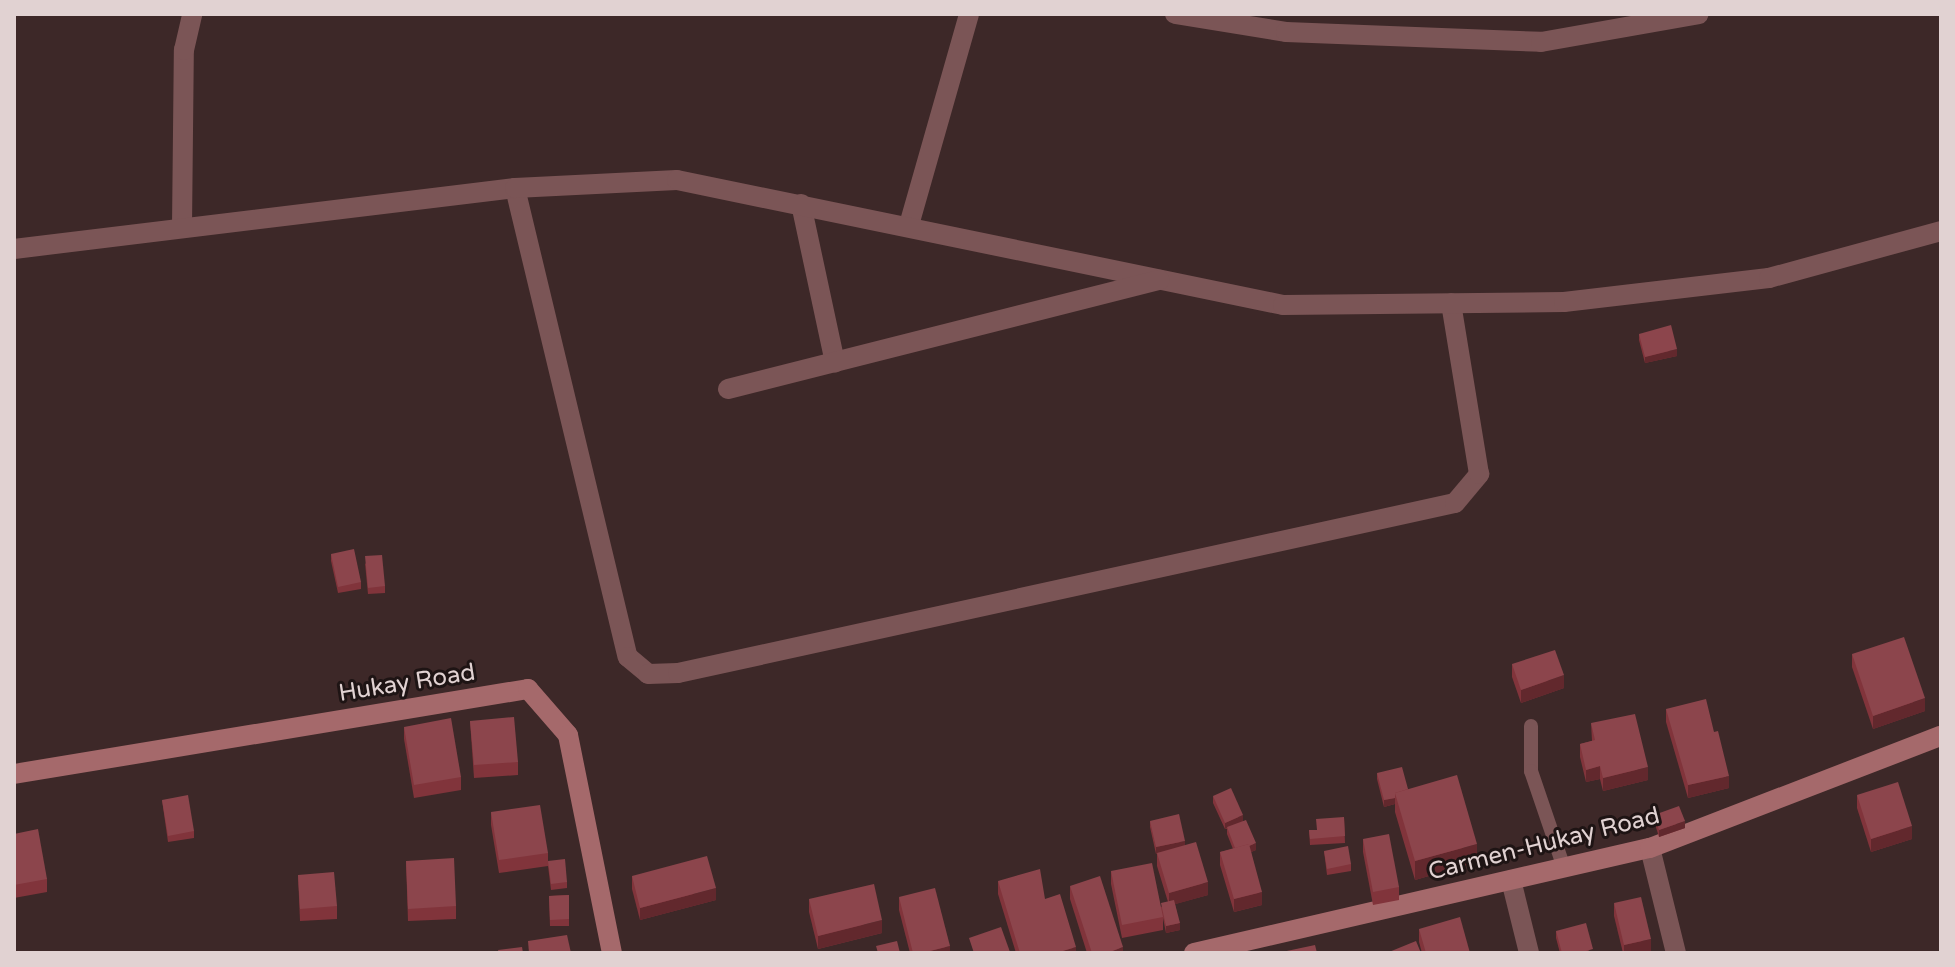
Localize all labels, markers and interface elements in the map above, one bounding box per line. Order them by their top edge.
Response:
street label: Hukay Road [337,658,477,708]
street label: Carmen-Hukay Road [1425,801,1663,887]

